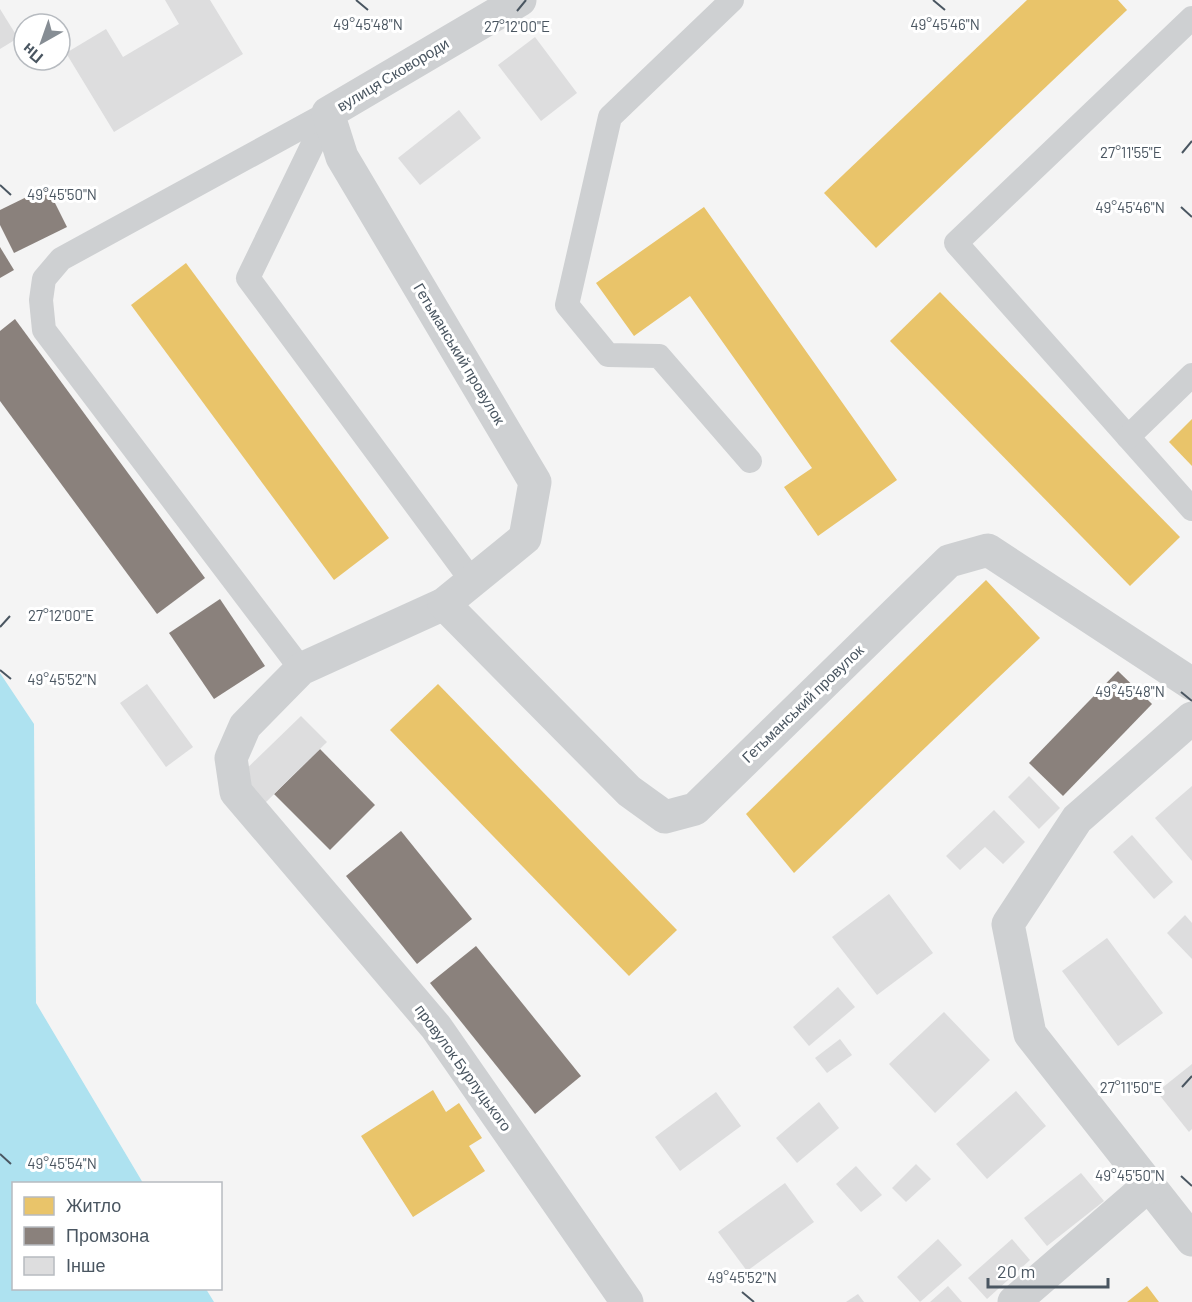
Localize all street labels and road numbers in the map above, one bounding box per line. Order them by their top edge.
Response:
street label: вулиця Сковороди [333,34,452,115]
street label: Гетьманський провулок [411,280,509,428]
street label: Гетьманський провулок [738,640,867,766]
street label: провулок Бурлуцького [412,1000,516,1134]

